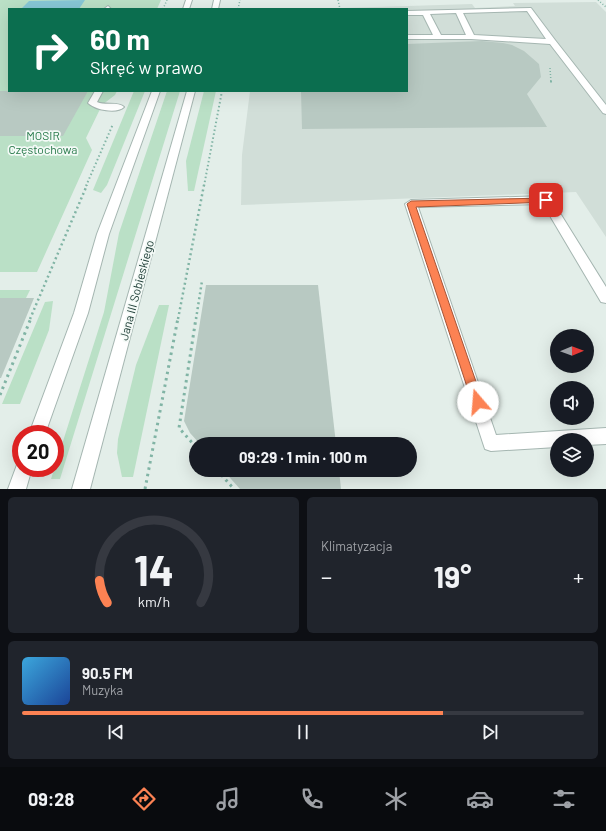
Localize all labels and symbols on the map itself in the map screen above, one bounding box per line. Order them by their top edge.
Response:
park label: MOSIR Częstochowa [9,128,77,156]
pin [529,183,563,217]
street label: Jana III Sobieskiego [116,238,156,342]
north arrow [550,329,594,373]
position arrow [457,381,499,423]
speed limit sign: 20 [12,425,64,477]

